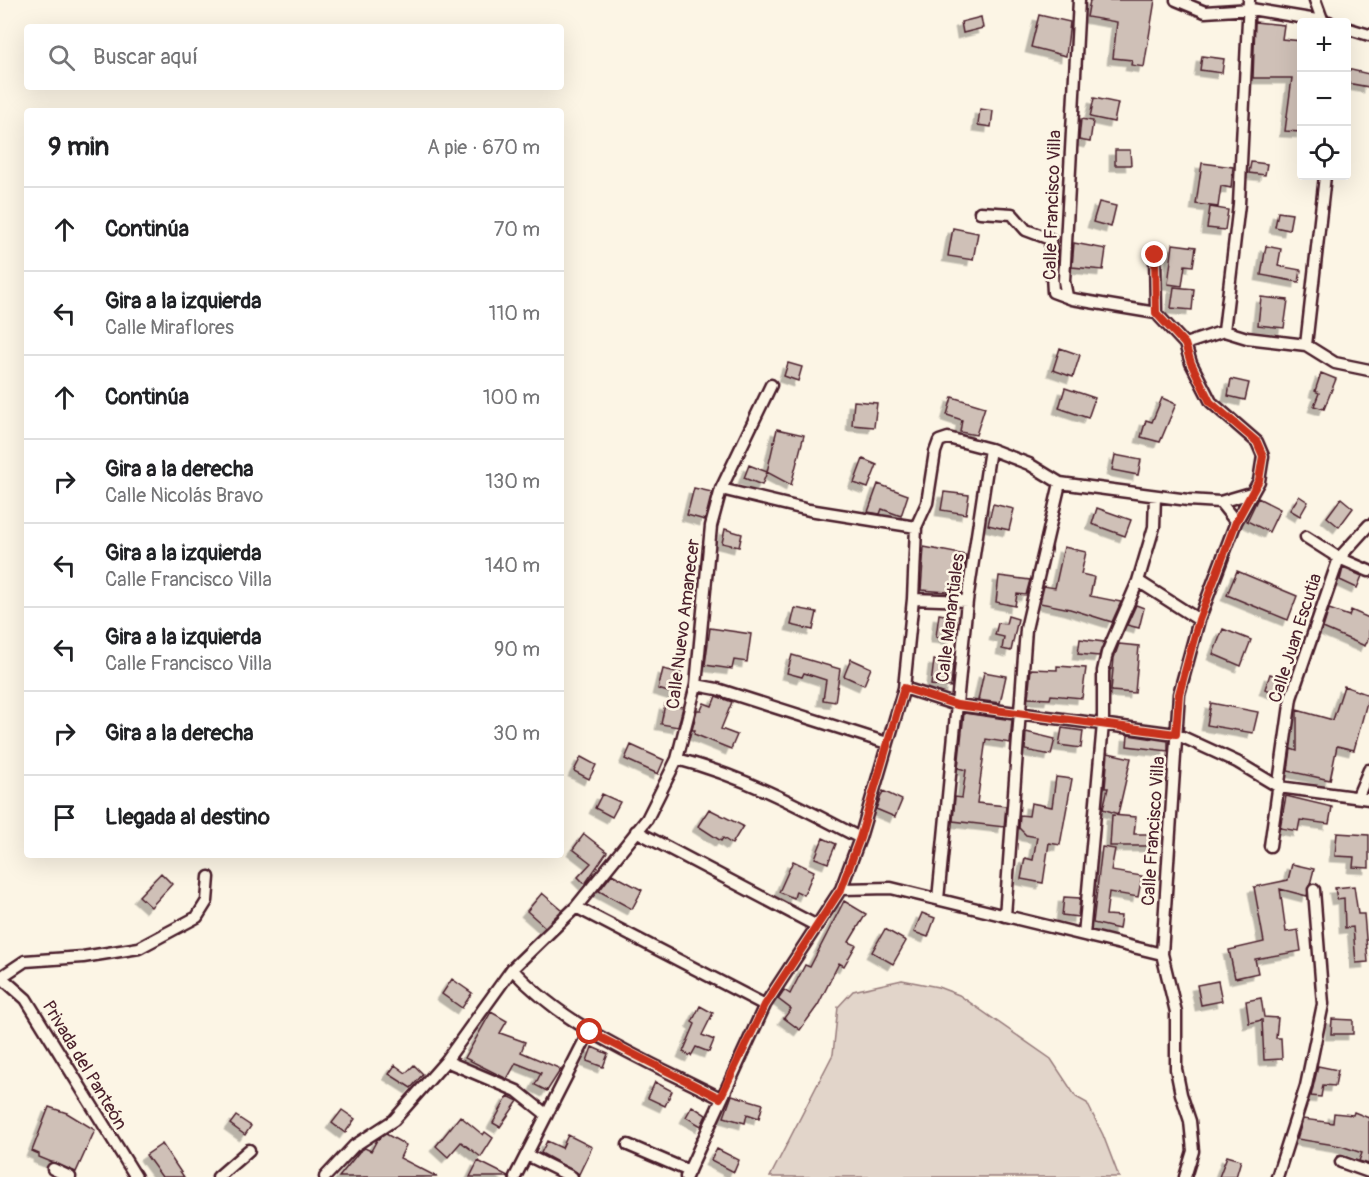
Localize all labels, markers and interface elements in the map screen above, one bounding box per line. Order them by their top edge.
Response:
map controls [1297,18,1351,180]
button: + [1297,18,1351,72]
search box [24,24,564,90]
icon: search [45,41,78,74]
text: Buscar aquí [93,43,198,71]
button: − [1297,72,1351,126]
button: locate [1297,126,1351,180]
street label: Calle Francisco Villa [1038,130,1067,280]
text: 9 min [48,131,109,163]
text: A pie · 670 m [427,135,540,160]
icon: ahead [48,213,81,246]
text: Continúa [105,215,189,243]
text: 70 m [494,217,540,242]
route end [1141,241,1167,267]
text: Gira a la izquierda [105,287,262,315]
icon: left [48,297,81,330]
text: 110 m [489,301,540,326]
text: Calle Miraflores [105,315,234,340]
icon: ahead [48,381,81,414]
text: Continúa [105,383,189,411]
text: 100 m [483,385,540,410]
text: Gira a la derecha [105,455,253,483]
icon: right [48,465,81,498]
text: 130 m [485,469,540,494]
text: Calle Nicolás Bravo [105,483,263,508]
street label: Calle Nuevo Amanecer [662,537,705,710]
text: Gira a la izquierda [105,539,262,567]
icon: left [48,549,81,582]
street label: Calle Manantiales [931,552,970,684]
text: 140 m [485,553,540,578]
text: Calle Francisco Villa [105,567,272,592]
street label: Calle Juan Escutia [1264,570,1327,706]
text: Gira a la izquierda [105,623,262,651]
icon: left [48,633,81,666]
text: 90 m [494,637,540,662]
text: Calle Francisco Villa [105,651,272,676]
icon: right [48,717,81,750]
text: Gira a la derecha [105,719,253,747]
text: 30 m [493,721,540,746]
street label: Calle Francisco Villa [1137,755,1170,907]
icon: arrive [48,801,81,834]
text: Llegada al destino [105,803,270,831]
street label: Privada del Panteón [37,997,132,1134]
route start [576,1018,602,1044]

